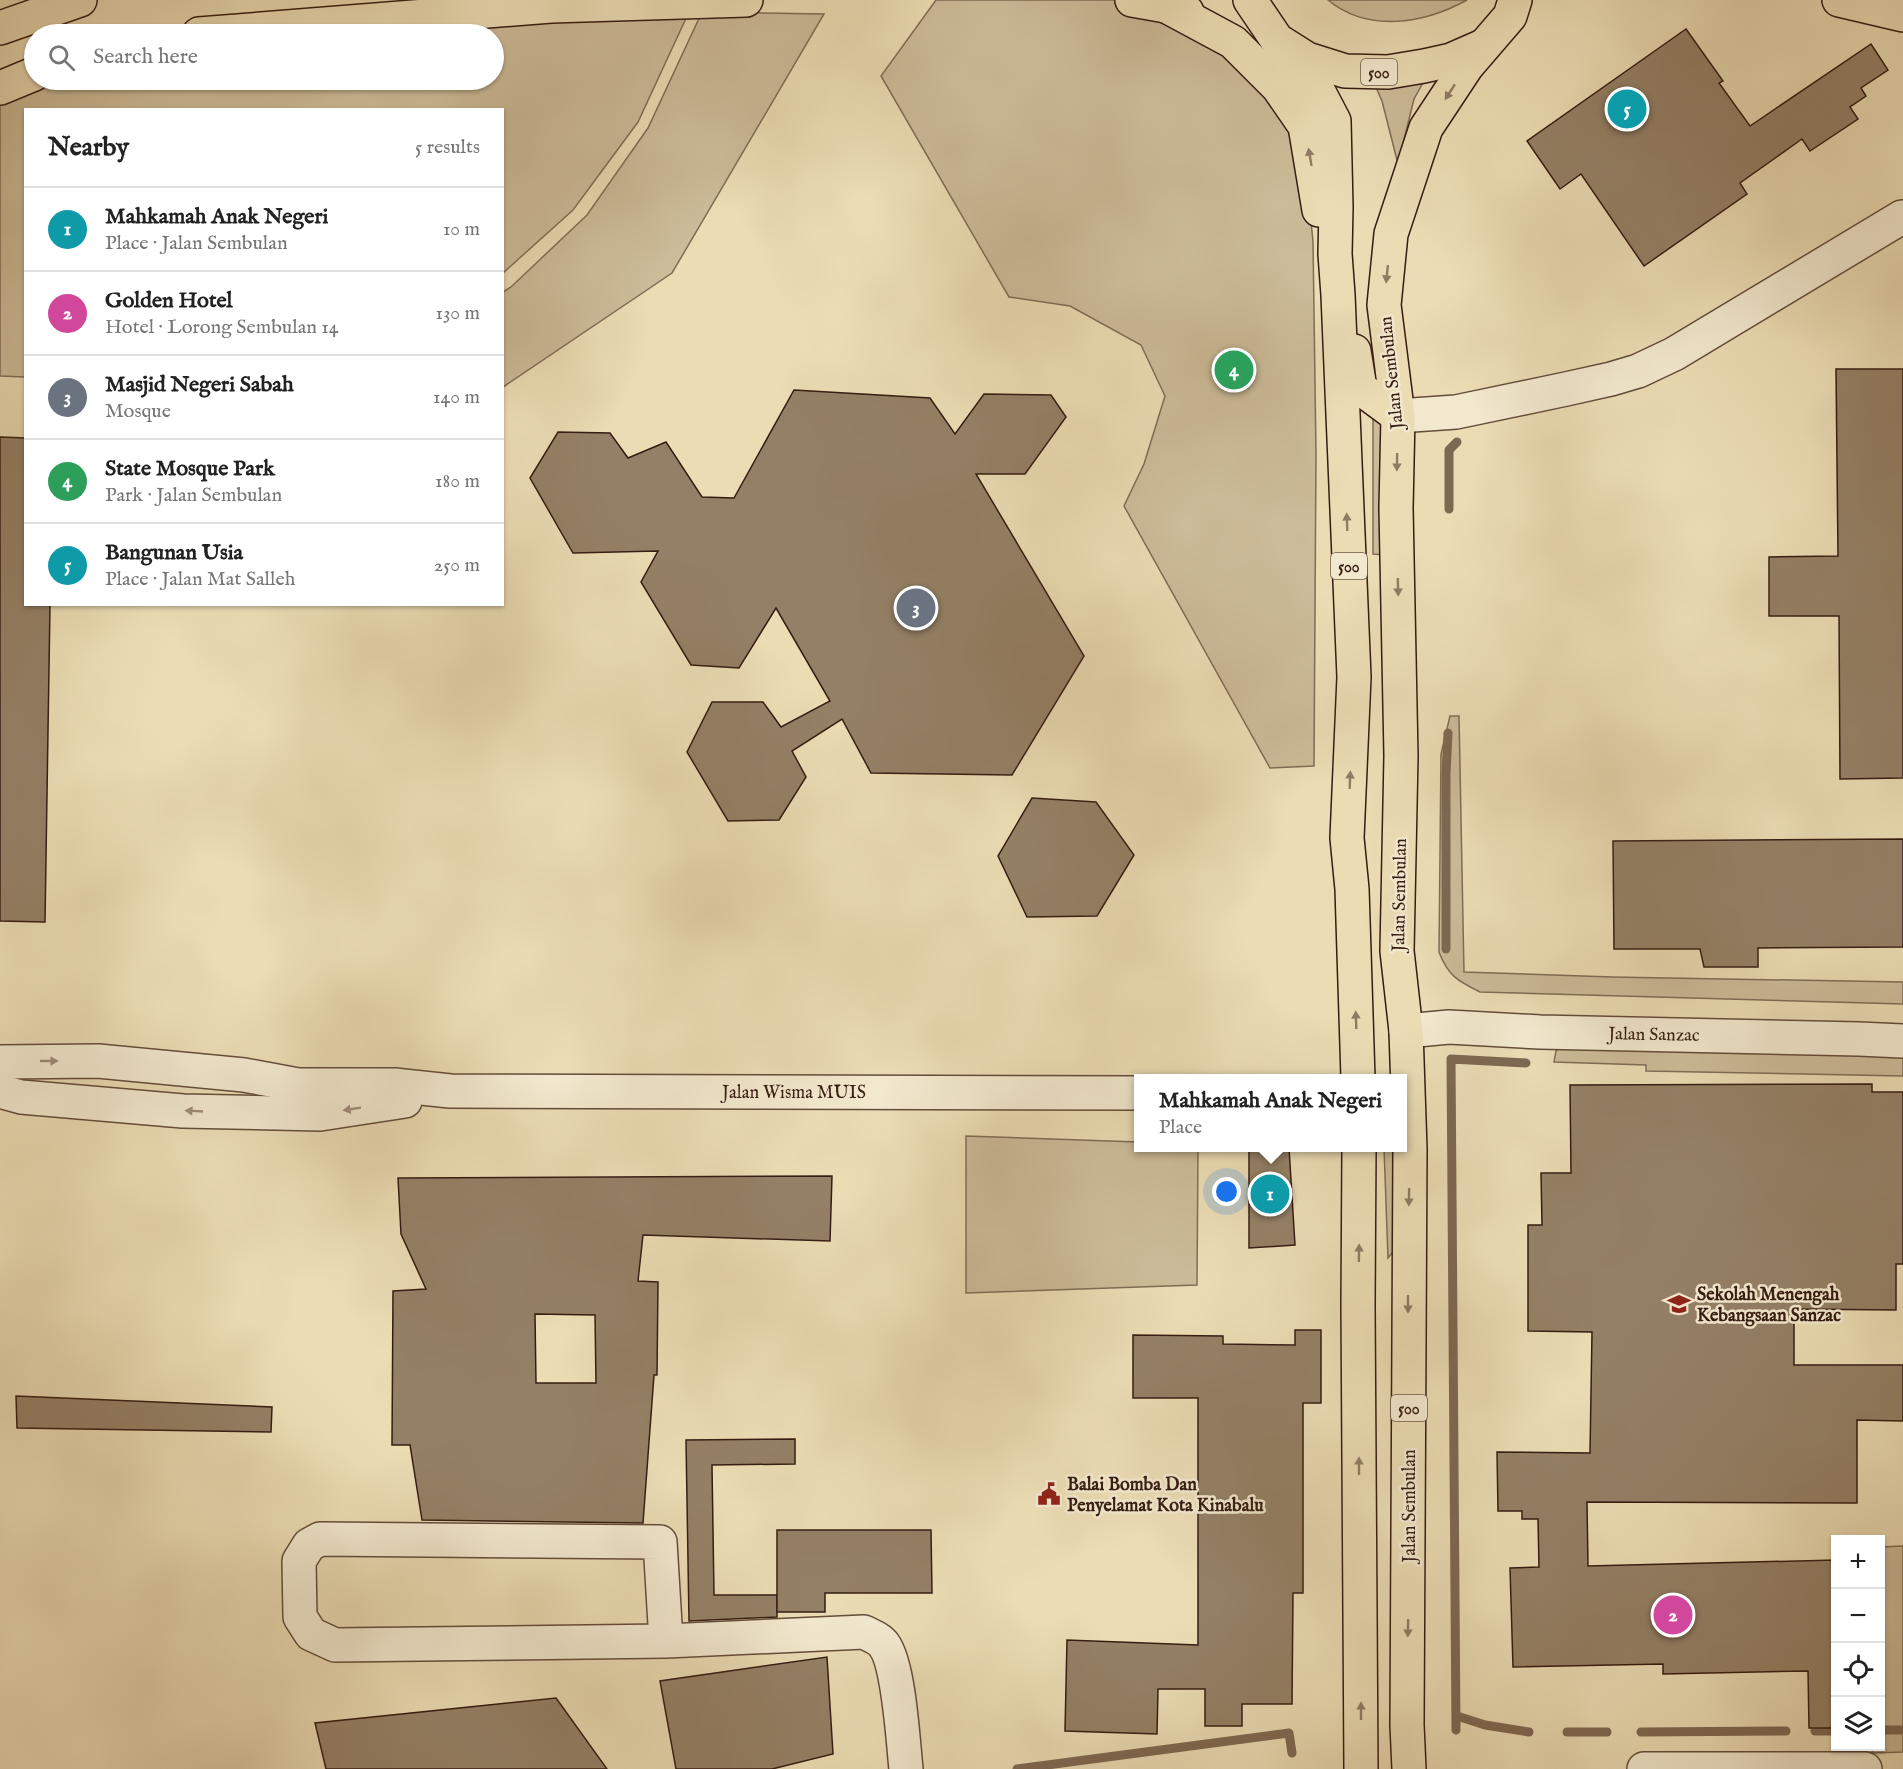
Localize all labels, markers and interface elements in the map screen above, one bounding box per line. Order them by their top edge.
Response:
search box [24,24,504,90]
icon: search [45,41,78,74]
text: Search here [93,43,198,71]
road number: 500 [1361,59,1397,85]
one-way arrow [1444,84,1455,101]
pin: 5 [1608,86,1646,132]
text: Nearby [48,131,129,164]
text: 5 results [415,135,480,160]
one-way arrow [1305,147,1314,166]
text: Mahkamah Anak Negeri [105,203,328,231]
text: 1 [64,217,71,242]
text: 10 m [443,217,480,242]
text: Place · Jalan Sembulan [105,231,288,256]
one-way arrow [1382,265,1392,284]
text: Golden Hotel [105,287,233,315]
text: 2 [63,301,72,326]
text: 130 m [435,301,480,326]
text: Hotel · Lorong Sembulan 14 [105,315,339,340]
street label: Jalan Sembulan [1375,315,1410,432]
pin: 4 [1214,348,1254,392]
text: Masjid Negeri Sabah [105,371,294,399]
text: 3 [64,385,71,410]
text: 140 m [433,385,480,410]
text: Mosque [105,399,171,424]
one-way arrow [1393,452,1402,471]
text: State Mosque Park [105,455,275,483]
text: 4 [63,469,72,494]
text: 180 m [435,469,480,494]
text: Park · Jalan Sembulan [105,483,282,508]
one-way arrow [1343,513,1352,532]
text: Bangunan Usia [105,539,243,567]
text: 5 [64,553,71,578]
text: 250 m [434,553,480,578]
road number: 500 [1331,553,1367,579]
text: Place · Jalan Mat Salleh [105,567,295,592]
one-way arrow [1393,578,1403,597]
pin: 3 [896,586,936,630]
one-way arrow [1345,770,1354,789]
street label: Jalan Sembulan [1388,838,1413,954]
one-way arrow [1352,1011,1361,1030]
street label: Jalan Sanzac [1606,1023,1700,1048]
one-way arrow [39,1057,58,1066]
popup [1134,1074,1407,1152]
street label: Jalan Wisma MUIS [720,1082,866,1105]
text: Mahkamah Anak Negeri [1159,1087,1382,1115]
one-way arrow [342,1105,361,1114]
one-way arrow [184,1107,203,1116]
text: Place [1159,1115,1202,1140]
pin: 1 [1250,1172,1290,1216]
your location [1212,1177,1241,1206]
one-way arrow [1405,1188,1414,1207]
one-way arrow [1354,1243,1364,1262]
place label: Sekolah Menengah Kebangsaan Sanzac [1697,1284,1841,1328]
school or university icon: Sekolah Menengah Kebangsaan Sanzac [1666,1291,1692,1317]
one-way arrow [1403,1295,1413,1314]
road number: 500 [1391,1395,1427,1421]
street label: Jalan Sembulan [1399,1449,1422,1565]
one-way arrow [1354,1457,1364,1476]
place label: Balai Bomba Dan Penyelamat Kota Kinabalu [1067,1474,1264,1518]
public building icon: Balai Bomba Dan Penyelamat Kota Kinabalu [1036,1481,1062,1507]
map controls [1831,1535,1885,1751]
button: + [1831,1535,1885,1589]
button: − [1831,1589,1885,1643]
pin: 2 [1654,1592,1692,1638]
one-way arrow [1403,1618,1413,1637]
button: locate [1831,1643,1885,1697]
button: layers [1831,1697,1885,1751]
one-way arrow [1356,1701,1366,1720]

